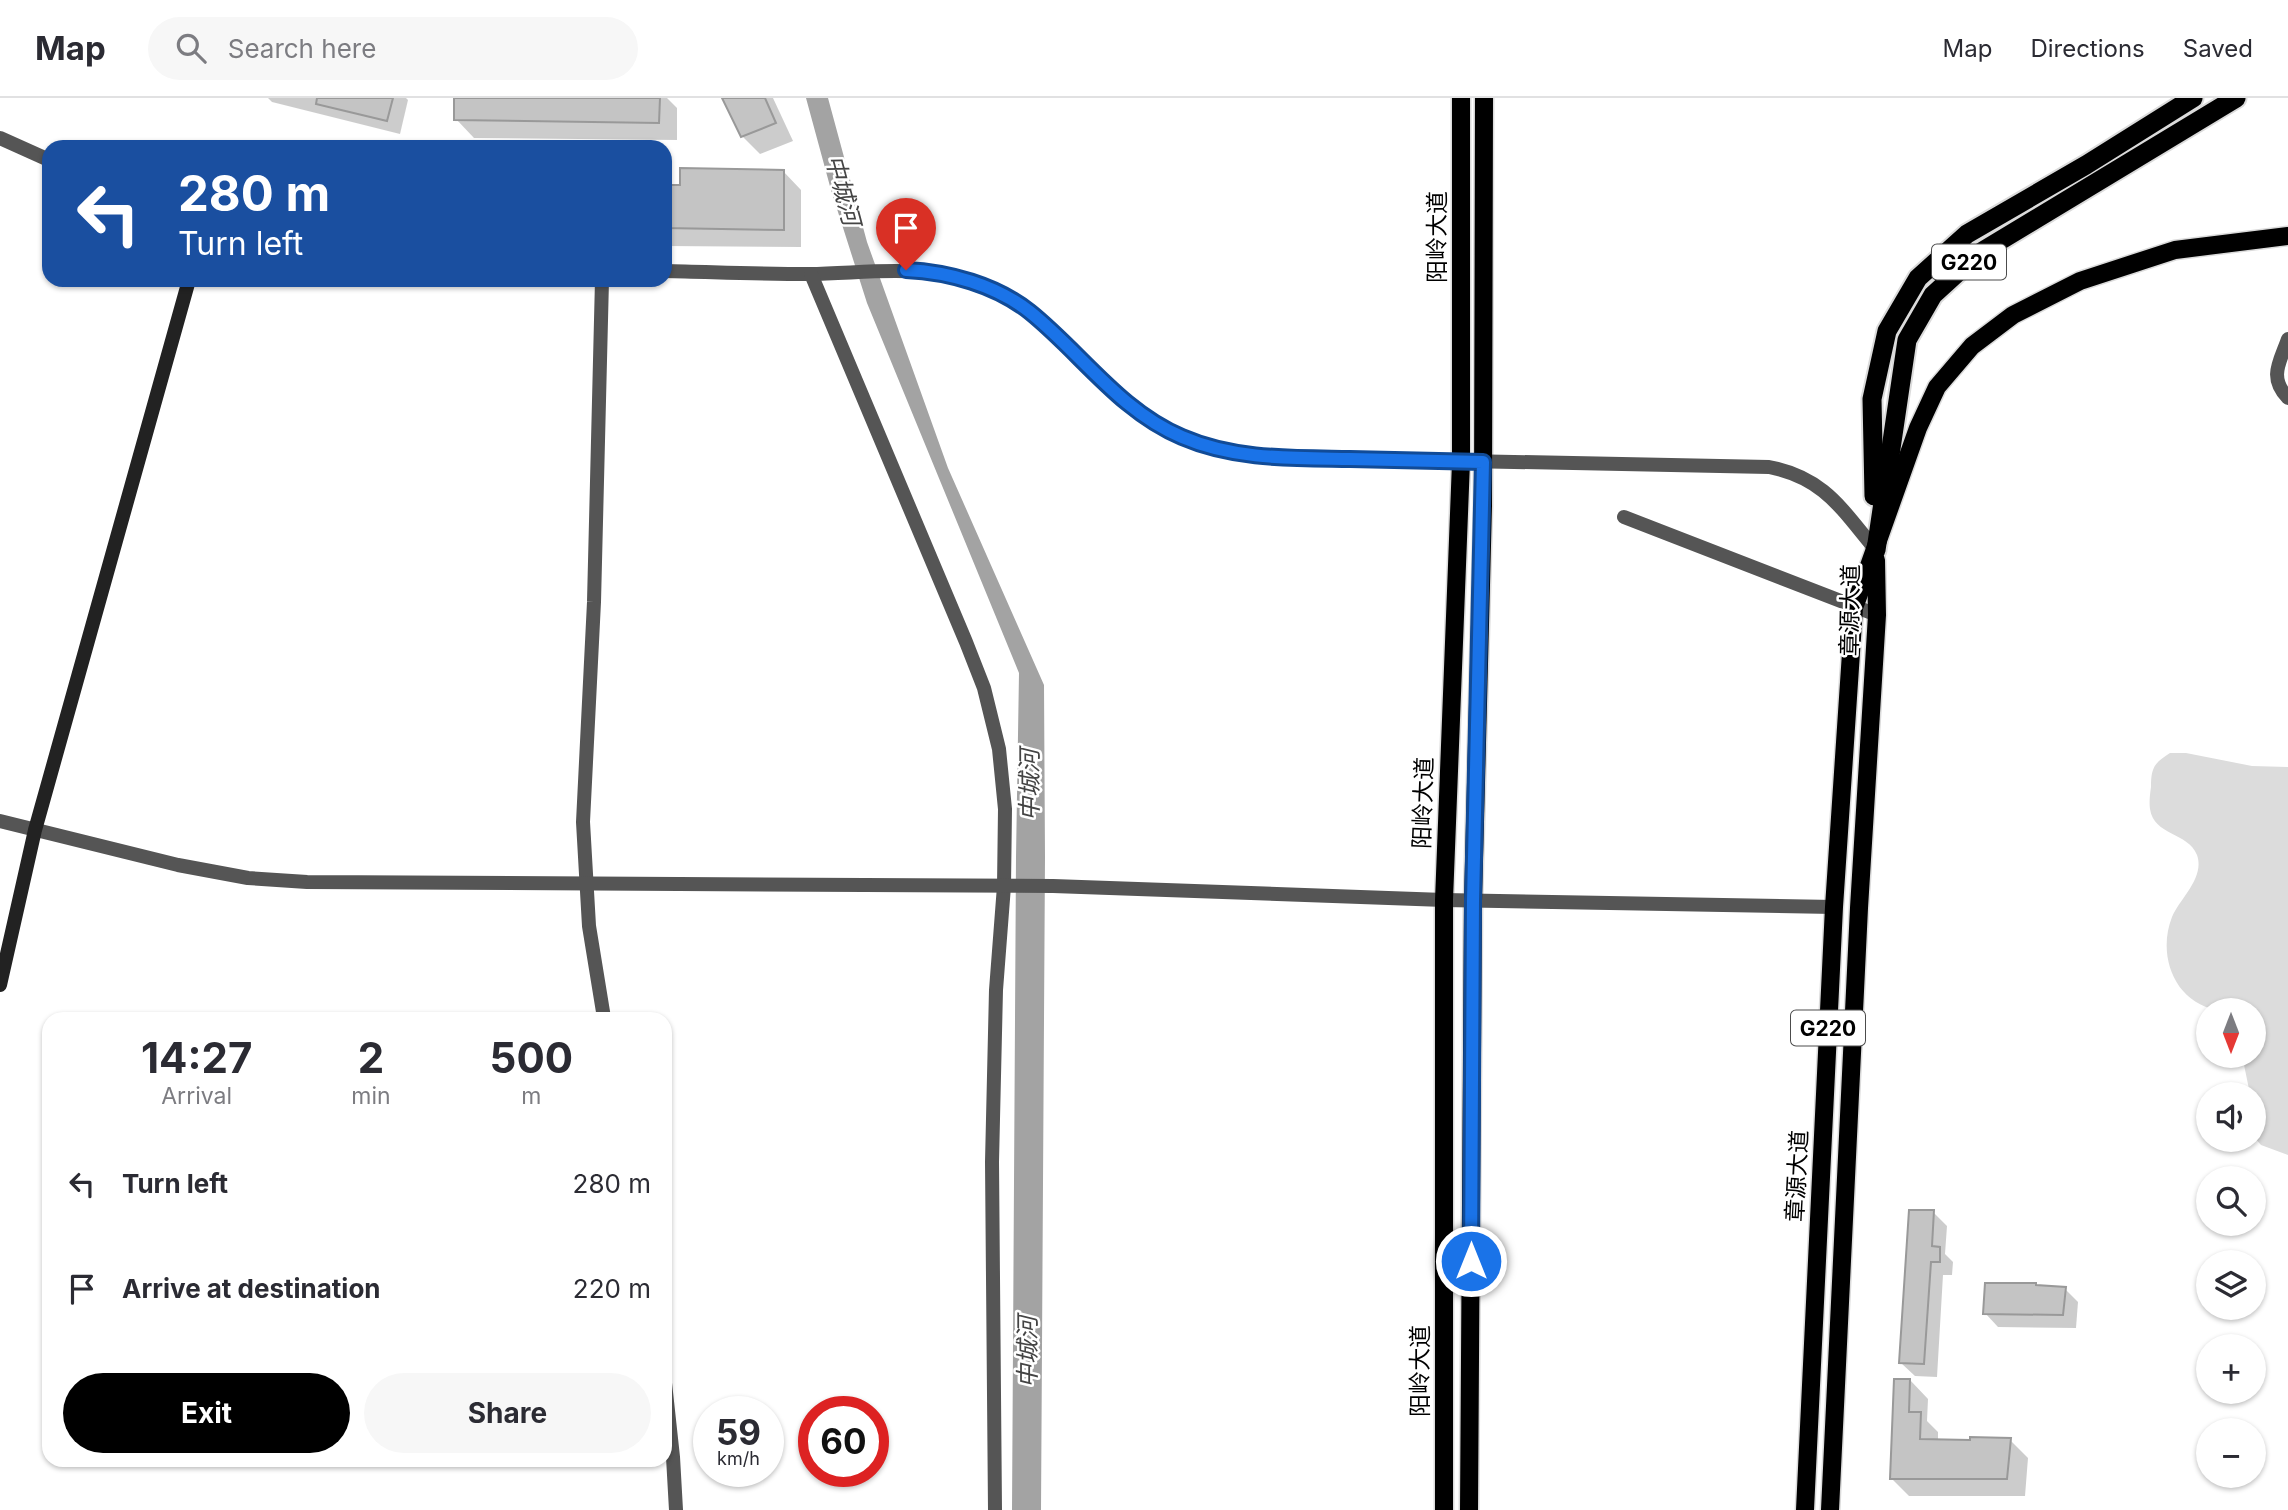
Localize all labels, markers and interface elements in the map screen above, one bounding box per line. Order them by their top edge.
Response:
search box [148,17,638,80]
text: Map [35,28,106,68]
icon: search [172,29,210,67]
text: Search here [228,33,376,64]
text: Map [1943,34,1992,63]
text: Directions [2030,34,2145,63]
text: Saved [2183,34,2253,63]
water label: 中城河 [820,151,867,232]
text: 280 m [178,164,330,223]
icon: left [63,168,154,259]
street label: 阳岭大道 [1423,191,1451,283]
pin [876,198,936,270]
icon: arrive [887,209,925,247]
text: Turn left [178,224,303,263]
road number: G220 [1932,244,2006,280]
street label: 章源大道 [1835,564,1865,656]
water label: 中城河 [1015,745,1044,821]
street label: 阳岭大道 [1407,757,1439,849]
north arrow [2196,998,2266,1068]
map controls [2196,998,2266,1488]
road number: G220 [1791,1010,1865,1046]
text: 14:27 [141,1032,252,1083]
text: 2 [358,1032,384,1083]
text: 500 [490,1032,573,1083]
text: Arrival [161,1082,232,1110]
text: min [351,1082,391,1110]
text: m [521,1082,541,1110]
button: sound [2196,1082,2266,1152]
street label: 章源大道 [1781,1129,1813,1223]
icon: left [63,1165,101,1203]
button: search [2196,1166,2266,1236]
text: Turn left [122,1168,228,1199]
text: 280 m [573,1168,651,1199]
position arrow [1434,1224,1508,1298]
button: layers [2196,1250,2266,1320]
icon: arrive [63,1270,101,1308]
text: Arrive at destination [122,1273,381,1304]
text: 220 m [573,1273,651,1304]
water label: 中城河 [1013,1312,1042,1388]
street label: 阳岭大道 [1406,1325,1434,1417]
button: + [2196,1334,2266,1404]
button: Exit [63,1373,350,1453]
button: Share [364,1373,651,1453]
speed limit sign: 60 [798,1396,889,1487]
text: 59 [716,1411,761,1453]
button: − [2196,1418,2266,1488]
text: km/h [717,1448,760,1469]

